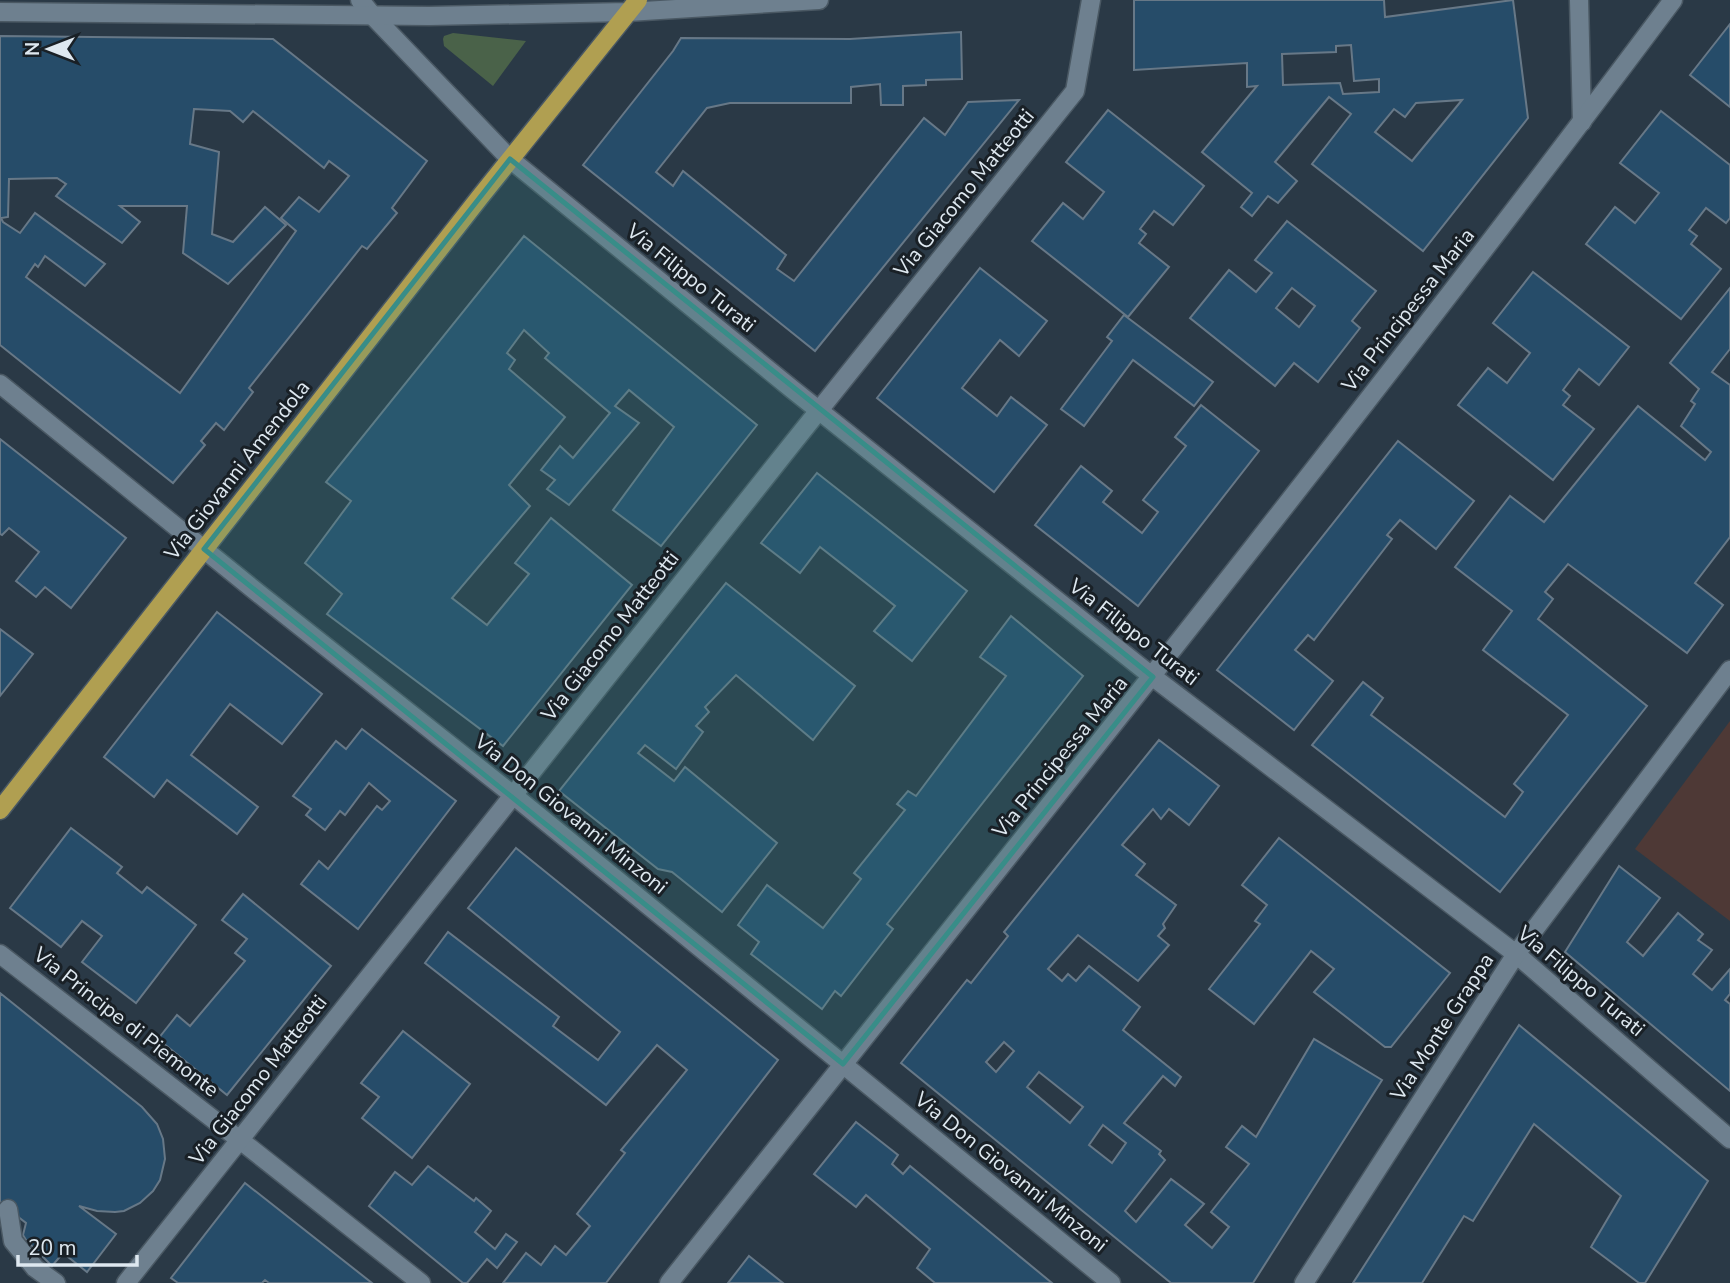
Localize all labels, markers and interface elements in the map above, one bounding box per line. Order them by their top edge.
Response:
north arrow [14,14,84,84]
text: N [20,42,46,56]
street label: Via Giacomo Matteotti [887,103,1041,284]
street label: Via Filippo Turati [620,217,761,339]
street label: Via Principessa Maria [1335,222,1481,398]
street label: Via Giovanni Amendola [157,374,316,566]
street label: Via Giacomo Matteotti [534,545,685,728]
street label: Via Filippo Turati [1062,572,1205,692]
street label: Via Principessa Maria [985,670,1134,845]
street label: Via Don Giovanni Minzoni [468,727,673,901]
street label: Via Filippo Turati [1510,919,1651,1043]
street label: Via Principe di Piemonte [27,940,225,1103]
street label: Via Monte Grappa [1383,948,1500,1107]
street label: Via Giacomo Matteotti [182,989,333,1172]
street label: Via Don Giovanni Minzoni [908,1085,1113,1259]
scale bar [18,1224,136,1268]
text: 20 m [28,1234,77,1262]

